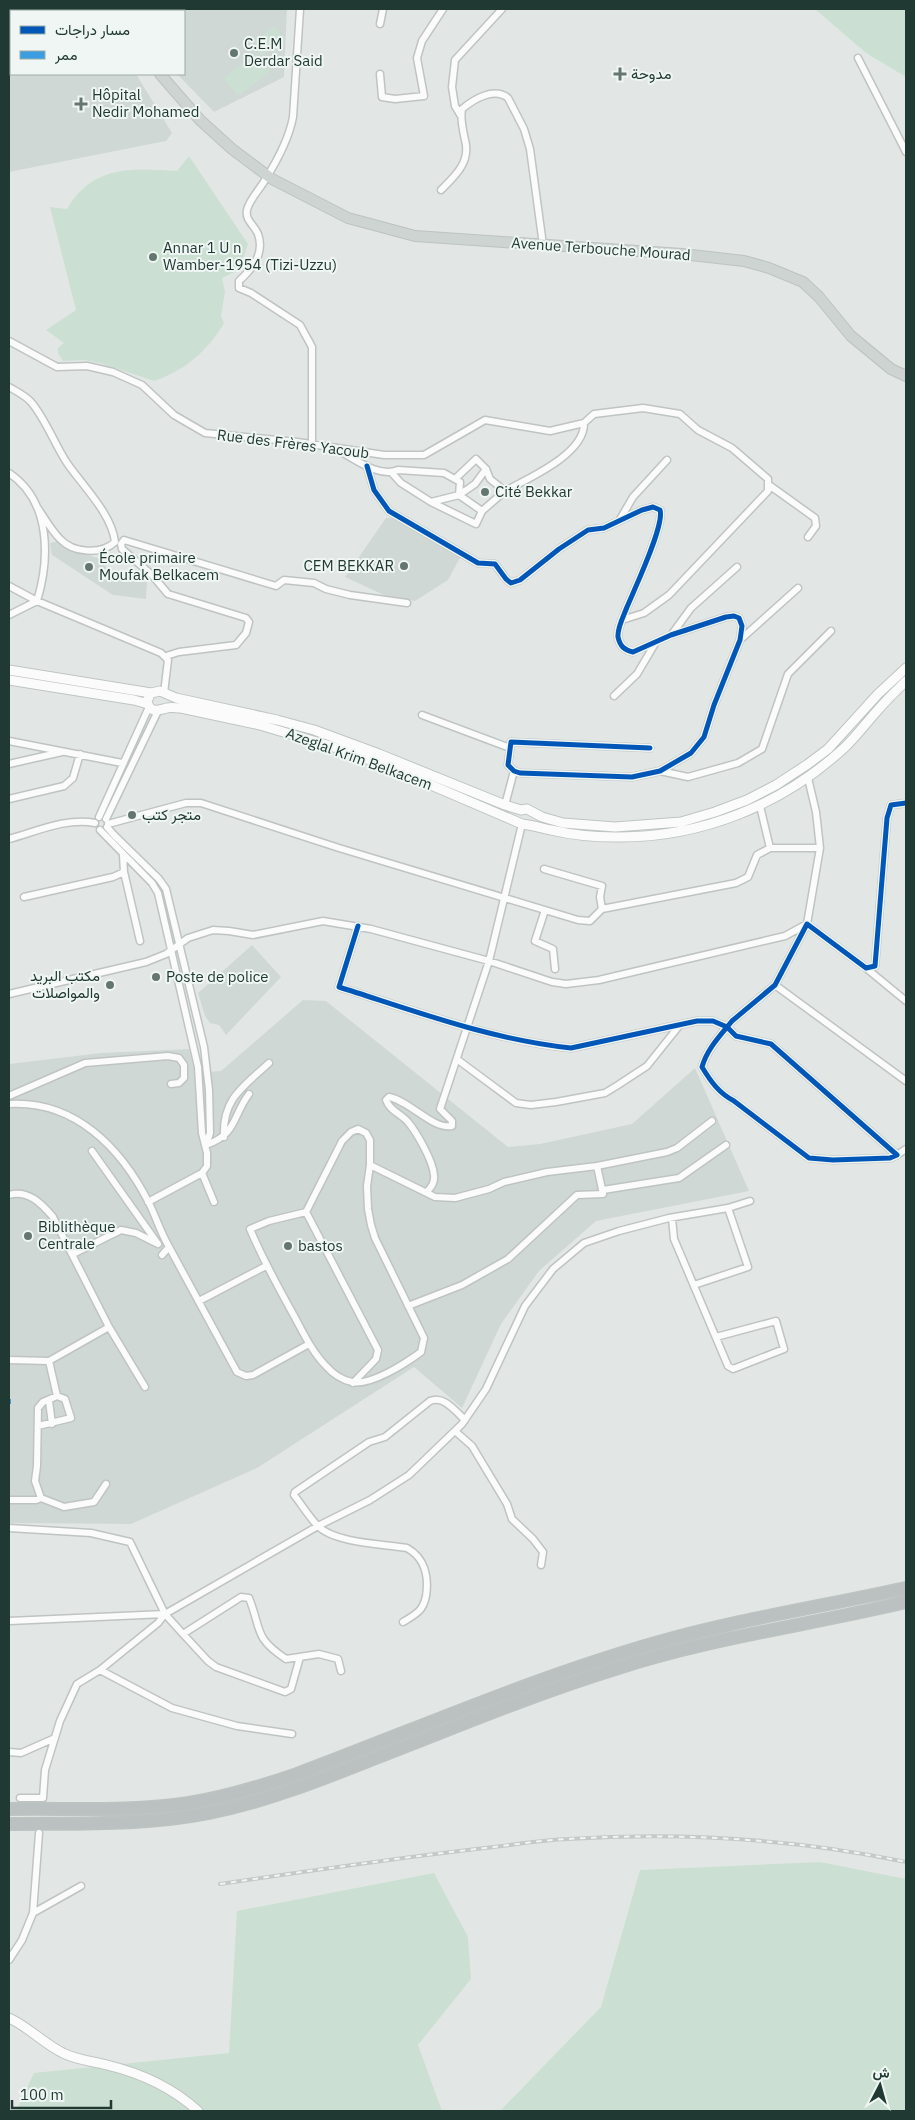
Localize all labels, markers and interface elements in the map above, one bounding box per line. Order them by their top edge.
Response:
legend [10,10,185,75]
text: مسار دراجات [55,20,130,39]
place label: C.E.M Derdar Said [244,34,323,70]
text: ممر [54,45,77,64]
marker: C.E.M Derdar Said [228,47,240,59]
place label: مدوحة [631,64,671,83]
marker: مدوحة [613,67,627,81]
place label: Hôpital Nedir Mohamed [92,85,199,121]
marker: Hôpital Nedir Mohamed [74,97,88,111]
street label: Avenue Terbouche Mourad [511,233,691,264]
place label: Annar 1 U n Wamber-1954 (Tizi-Uzzu) [163,238,337,274]
marker: Annar 1 U n Wamber-1954 (Tizi-Uzzu) [147,251,159,263]
street label: Rue des Frères Yacoub [216,425,370,462]
place label: Cité Bekkar [495,482,573,501]
marker: Cité Bekkar [479,486,491,498]
place label: École primaire Moufak Belkacem [99,548,219,584]
place label: CEM BEKKAR [303,556,394,575]
marker: CEM BEKKAR [398,560,410,572]
marker: École primaire Moufak Belkacem [83,561,95,573]
street label: Azeglal Krim Belkacem [283,723,435,794]
place label: متجر كتب [142,805,201,824]
marker: متجر كتب [126,809,138,821]
place label: مكتب البريد والمواصلات [30,966,100,1002]
place label: Poste de police [166,967,268,986]
marker: Poste de police [150,971,162,983]
marker: مكتب البريد والمواصلات [104,979,116,991]
place label: Biblithèque Centrale [38,1217,116,1253]
marker: Biblithèque Centrale [22,1230,34,1242]
place label: bastos [298,1236,343,1255]
marker: bastos [282,1240,294,1252]
north arrow [855,2060,905,2110]
text: ش [872,2062,891,2082]
scale bar [12,2078,111,2110]
text: 100 m [20,2085,64,2104]

